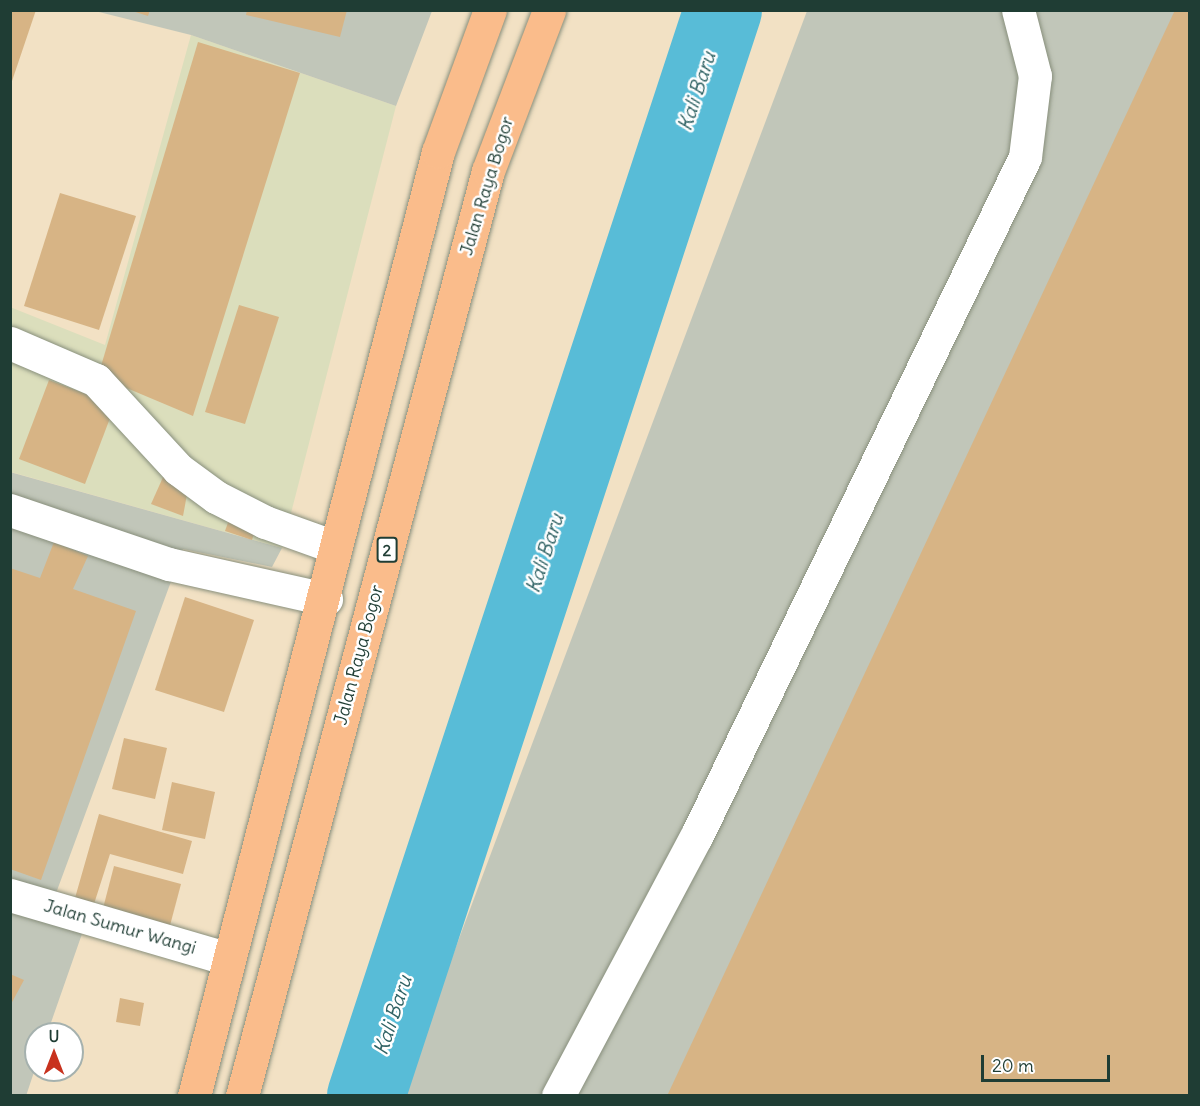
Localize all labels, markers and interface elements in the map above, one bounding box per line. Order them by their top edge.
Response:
water label: Kali Baru [672,48,720,134]
street label: Jalan Raya Bogor [456,114,518,258]
water label: Kali Baru [520,510,568,596]
road number: 2 [376,537,398,563]
street label: Jalan Raya Bogor [330,583,388,727]
street label: Jalan Sumur Wangi [41,895,199,959]
water label: Kali Baru [368,972,416,1058]
north arrow [24,1022,84,1082]
text: U [49,1026,59,1046]
scale bar [984,1043,1113,1081]
text: 20 m [992,1054,1034,1077]

